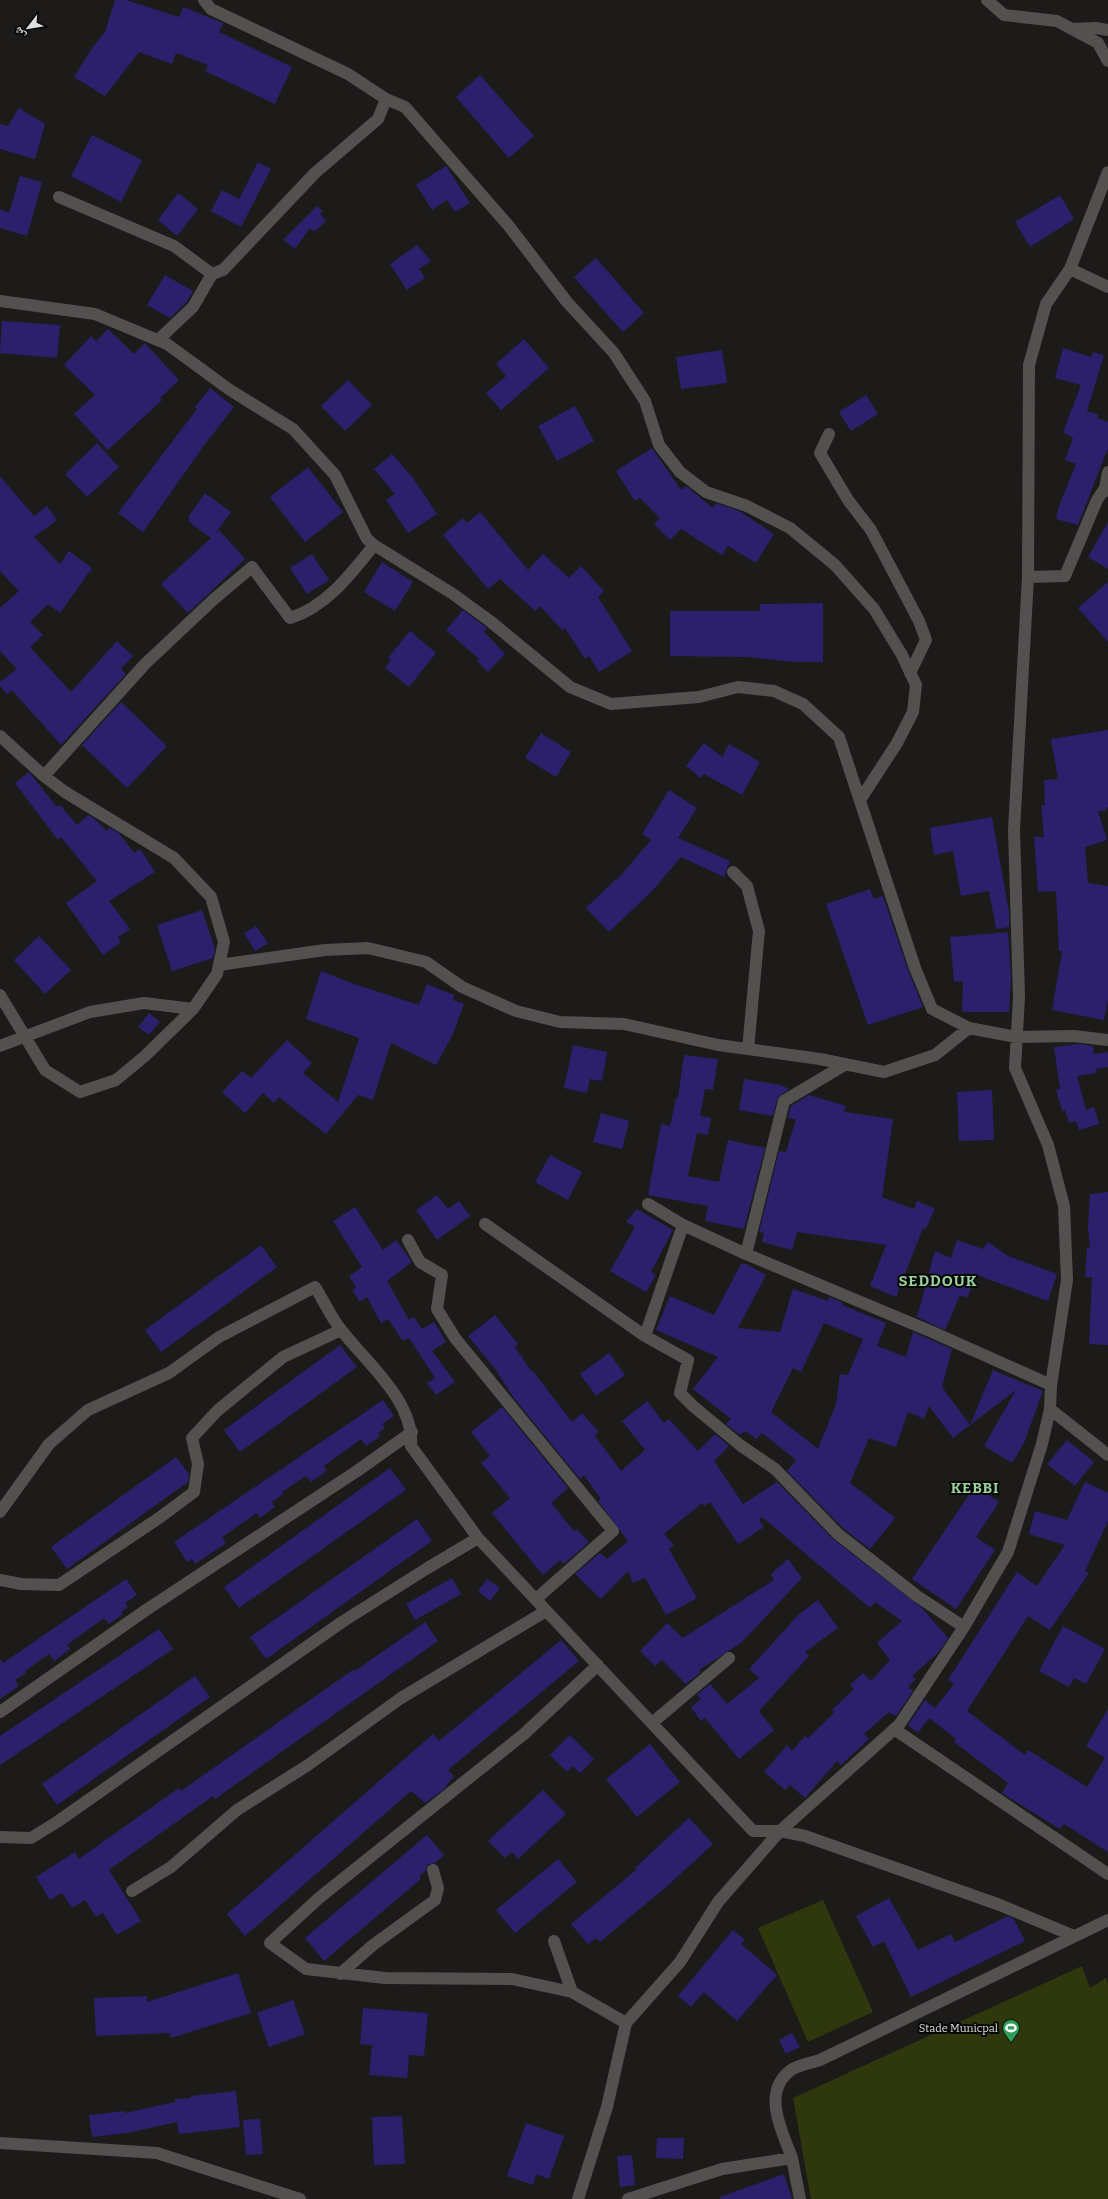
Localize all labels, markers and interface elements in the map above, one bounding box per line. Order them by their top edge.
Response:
north arrow [8,8,48,48]
text: ش [11,24,29,41]
district label: SEDDOUK [898,1272,978,1290]
district label: KEBBI [951,1479,999,1497]
sports icon: Stade Municpal [1001,2018,1021,2043]
place label: Stade Municpal [919,2022,998,2035]

